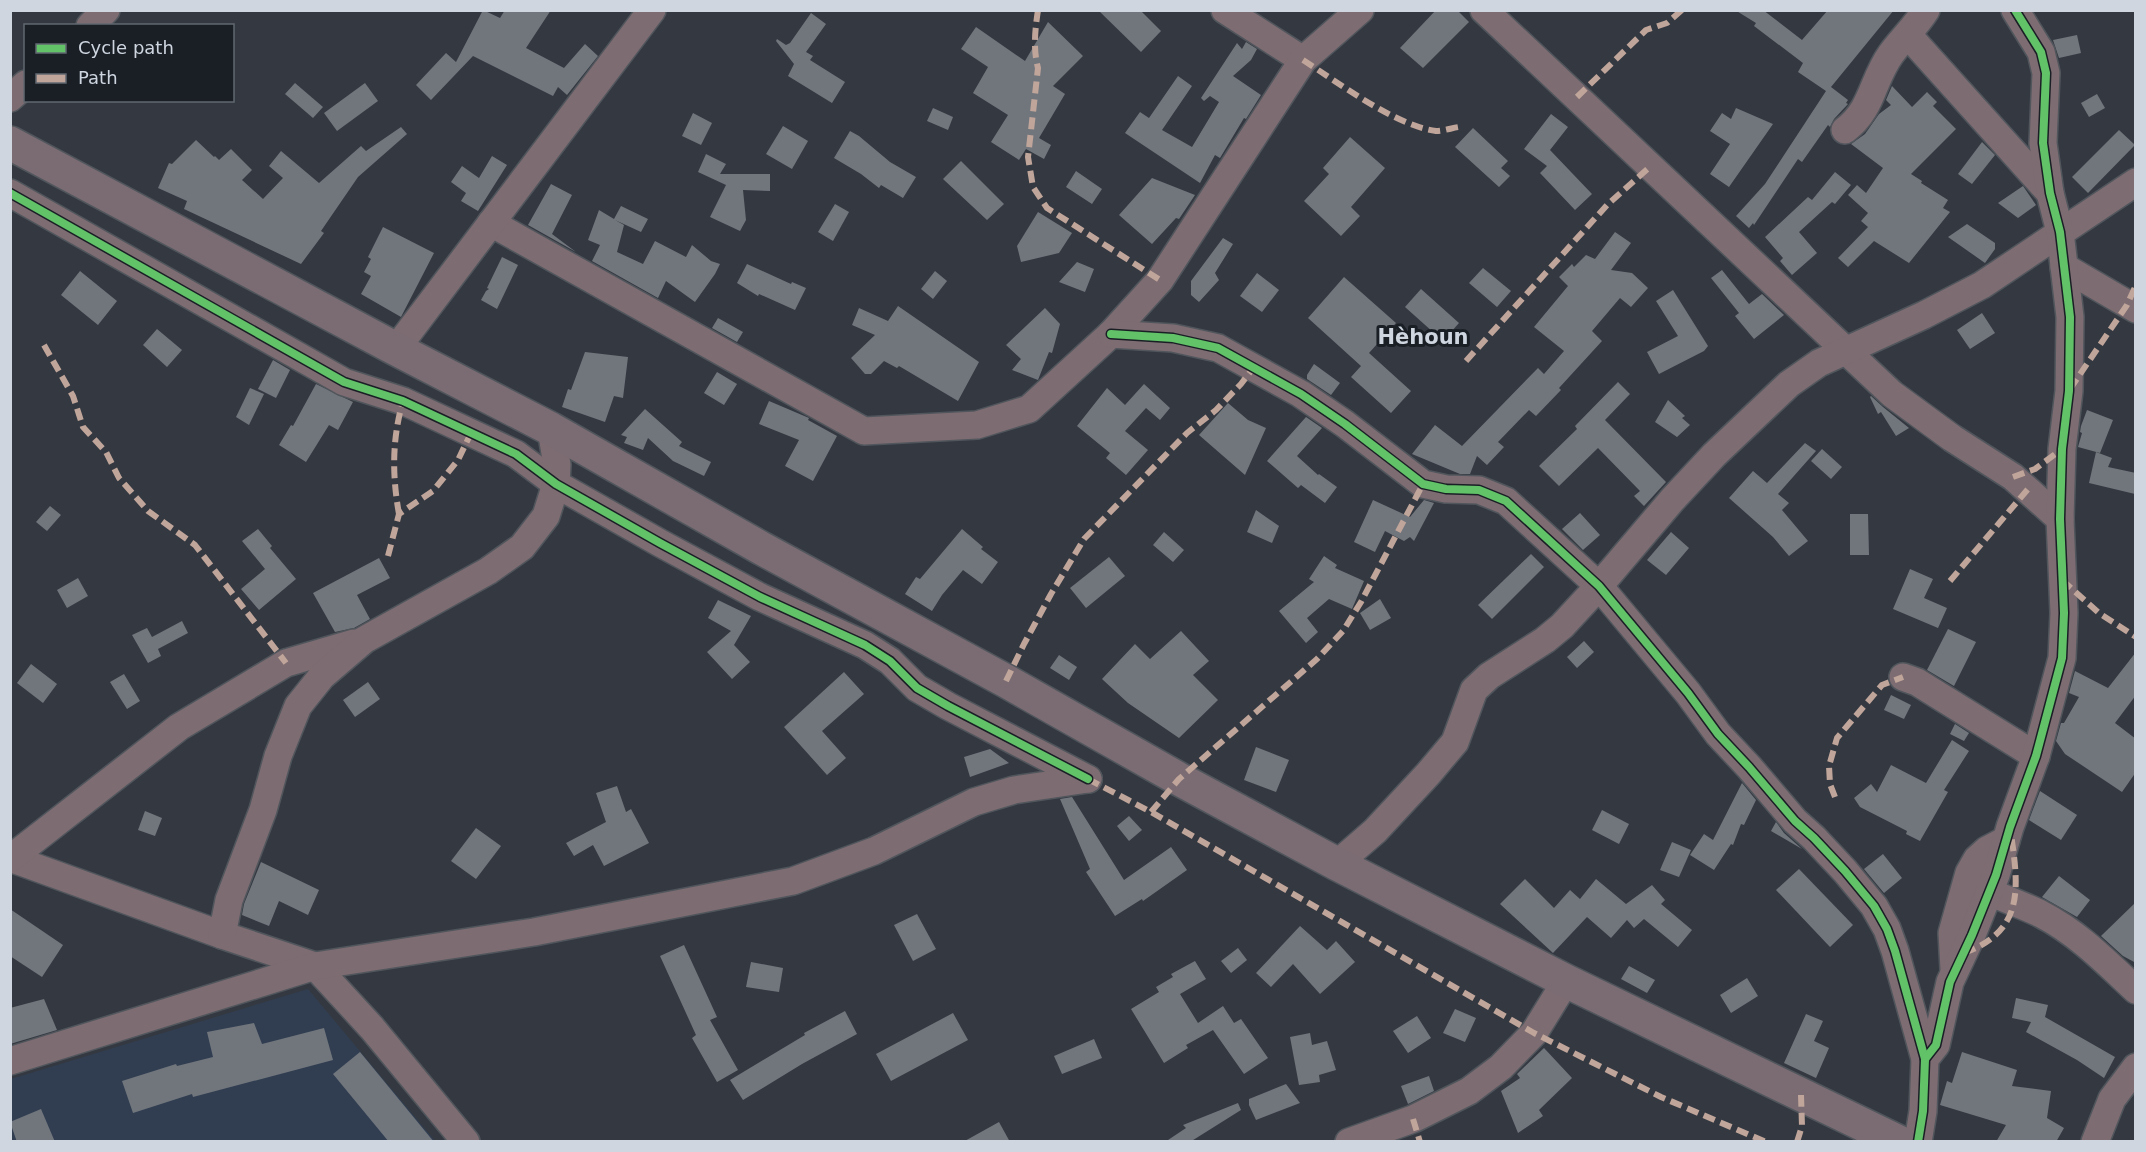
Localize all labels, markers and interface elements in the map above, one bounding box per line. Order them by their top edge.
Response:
legend [24,24,234,102]
text: Cycle path [78,37,174,58]
text: Path [78,67,118,88]
district label: Hèhoun [1377,325,1469,349]

